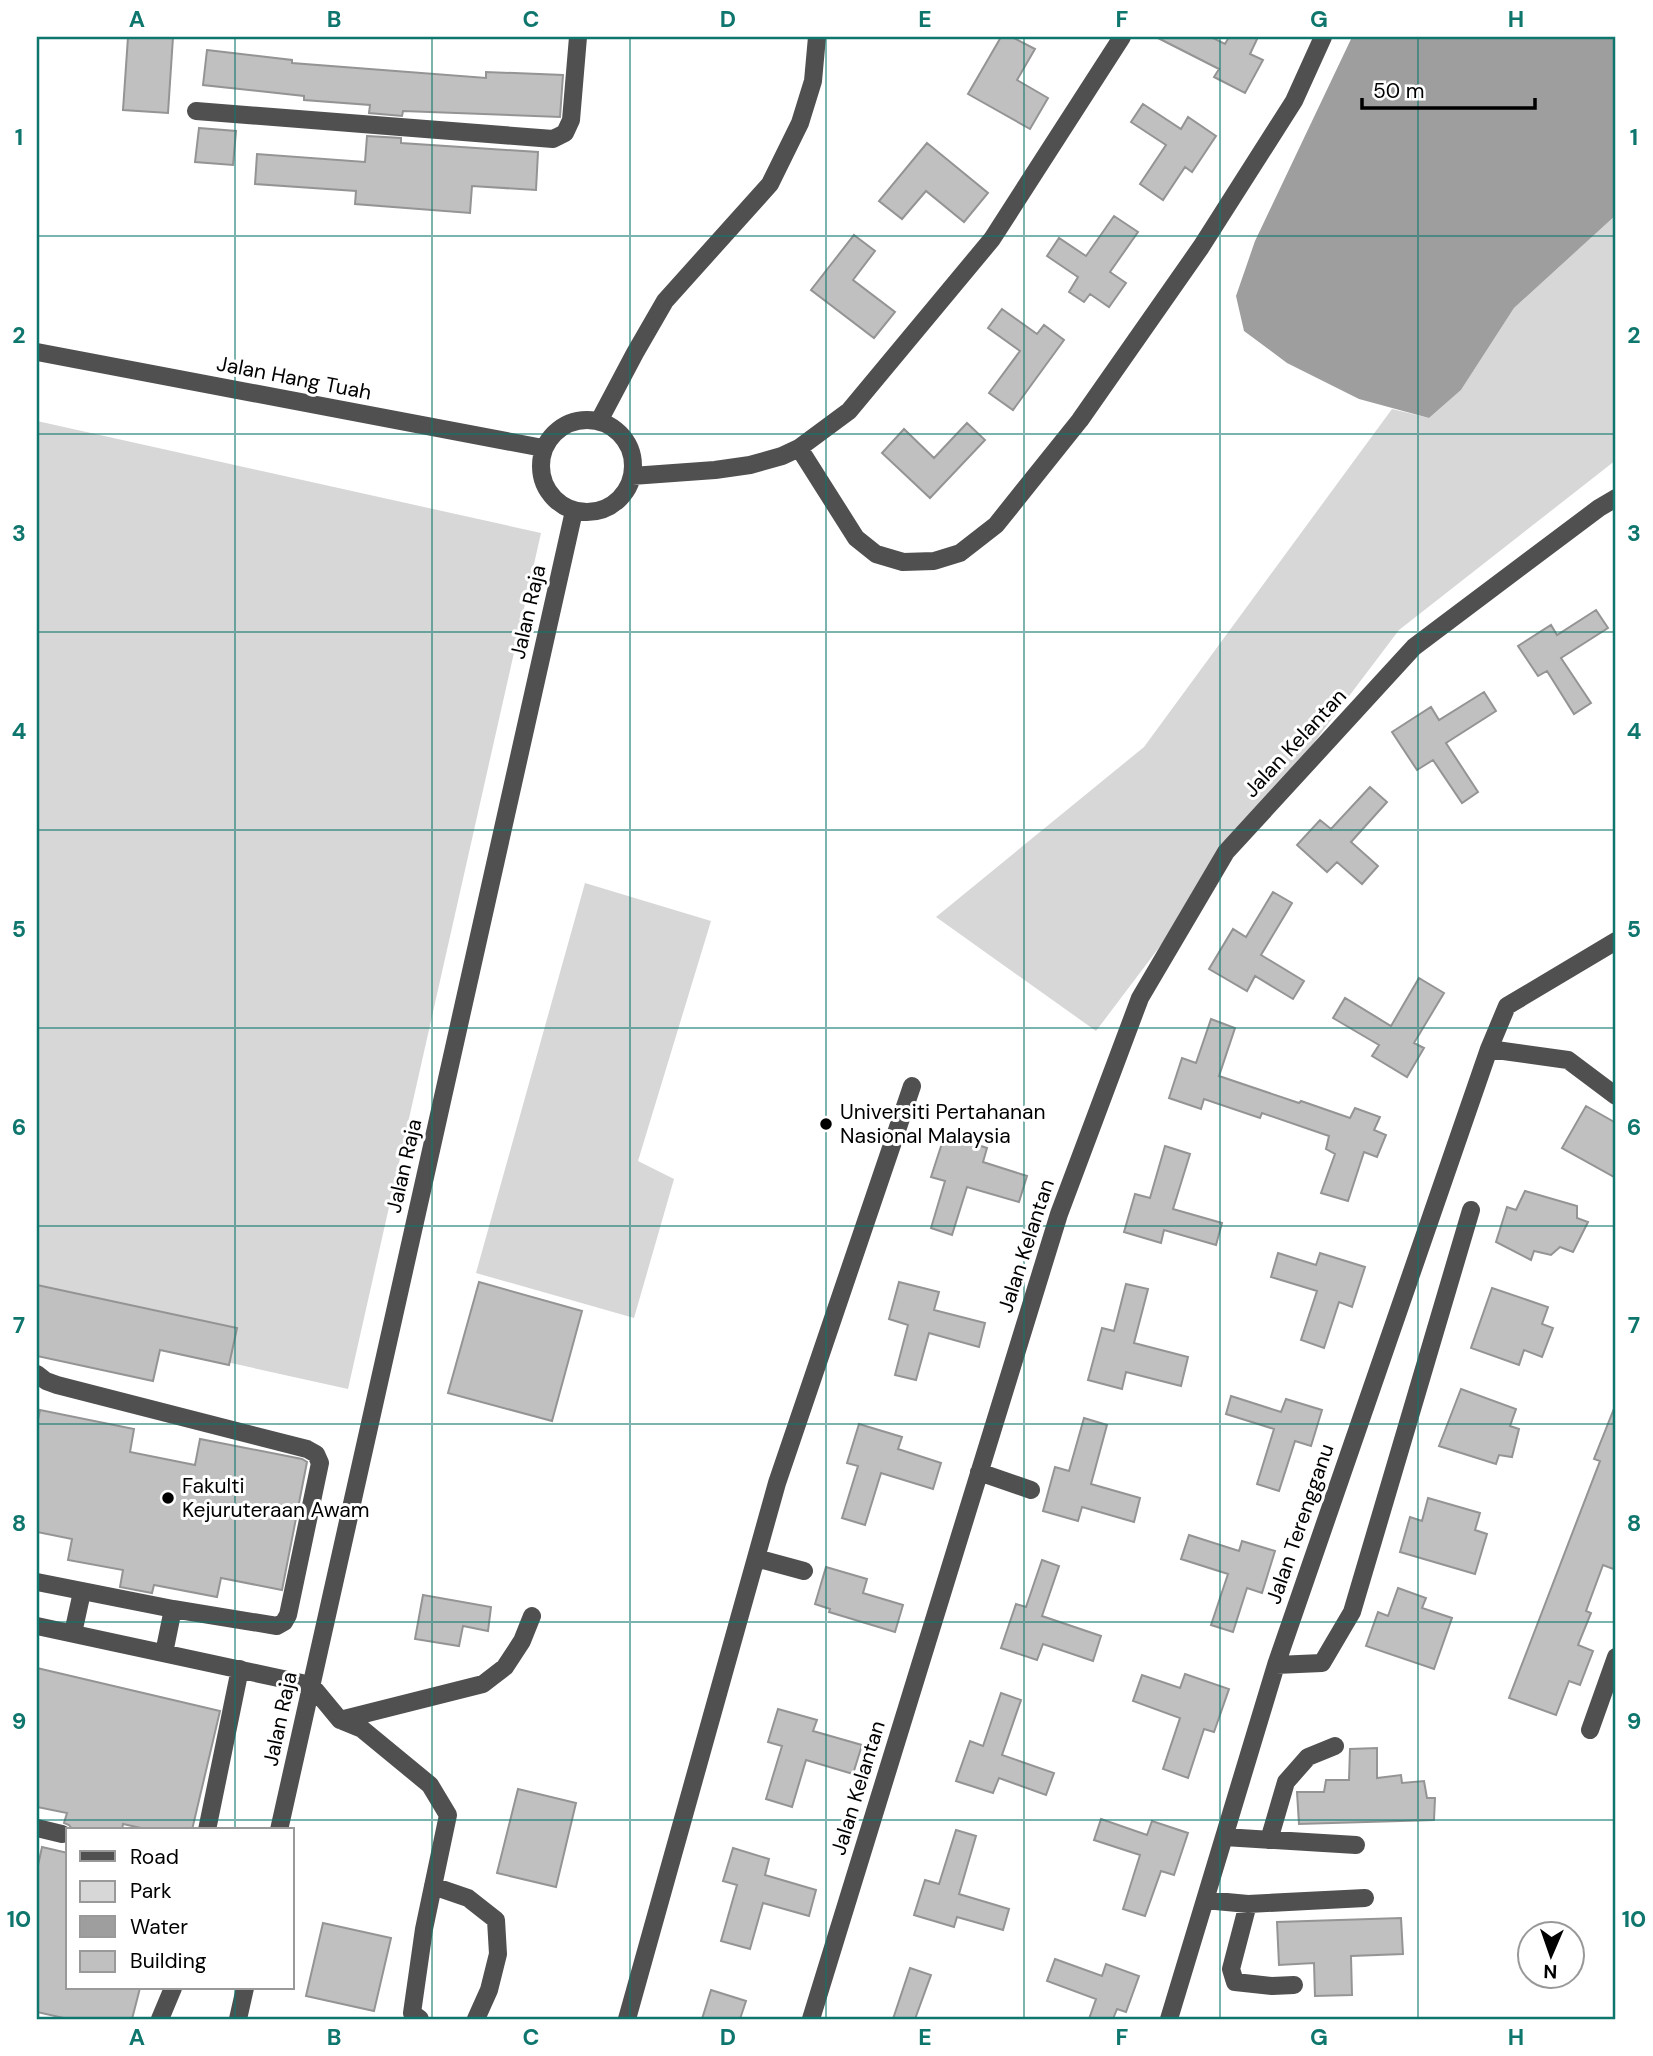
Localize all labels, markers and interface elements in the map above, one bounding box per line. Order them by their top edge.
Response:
text: A [129,4,145,34]
text: B [327,4,341,34]
text: C [523,4,539,34]
text: D [720,4,736,34]
text: E [918,4,932,34]
text: F [1116,4,1129,34]
text: G [1310,4,1328,34]
text: H [1508,4,1524,34]
scale bar [1362,66,1536,110]
text: 50 m [1373,77,1424,105]
text: 1 [15,122,23,152]
text: 1 [1630,122,1638,152]
text: 2 [12,320,26,350]
text: 2 [1627,320,1641,350]
street label: Jalan Hang Tuah [214,349,374,407]
text: 3 [12,518,26,548]
text: 3 [1627,518,1641,548]
street label: Jalan Raja [504,562,552,662]
street label: Jalan Kelantan [1237,683,1353,803]
text: 4 [12,716,27,746]
text: 4 [1627,716,1642,746]
text: 5 [12,914,26,944]
text: 5 [1627,914,1641,944]
place label: Universiti Pertahanan Nasional Malaysia [840,1098,1045,1150]
text: 6 [12,1112,26,1142]
text: 6 [1627,1112,1641,1142]
street label: Jalan Raja [380,1116,428,1216]
marker: Universiti Pertahanan Nasional Malaysia [818,1116,834,1132]
street label: Jalan Kelantan [991,1176,1061,1316]
text: 7 [13,1310,25,1340]
text: 7 [1628,1310,1640,1340]
street label: Jalan Terengganu [1259,1440,1341,1608]
place label: Fakulti Kejuruteraan Awam [182,1472,369,1524]
marker: Fakulti Kejuruteraan Awam [160,1490,176,1506]
text: 8 [12,1508,26,1538]
text: 8 [1627,1508,1641,1538]
street label: Jalan Raja [256,1669,304,1769]
text: 9 [12,1706,26,1736]
text: 9 [1627,1706,1641,1736]
street label: Jalan Kelantan [824,1717,892,1859]
legend [66,1828,294,1990]
text: Road [130,1843,179,1871]
text: Park [130,1877,172,1905]
text: 10 [7,1904,31,1934]
text: 10 [1622,1904,1646,1934]
text: Water [130,1913,188,1941]
north arrow [1516,1920,1586,1990]
text: Building [130,1947,207,1975]
text: N [1543,1959,1558,1984]
text: A [129,2022,145,2052]
text: B [327,2022,341,2052]
text: C [523,2022,539,2052]
text: D [720,2022,736,2052]
text: E [918,2022,932,2052]
text: F [1116,2022,1129,2052]
text: G [1310,2022,1328,2052]
text: H [1508,2022,1524,2052]

